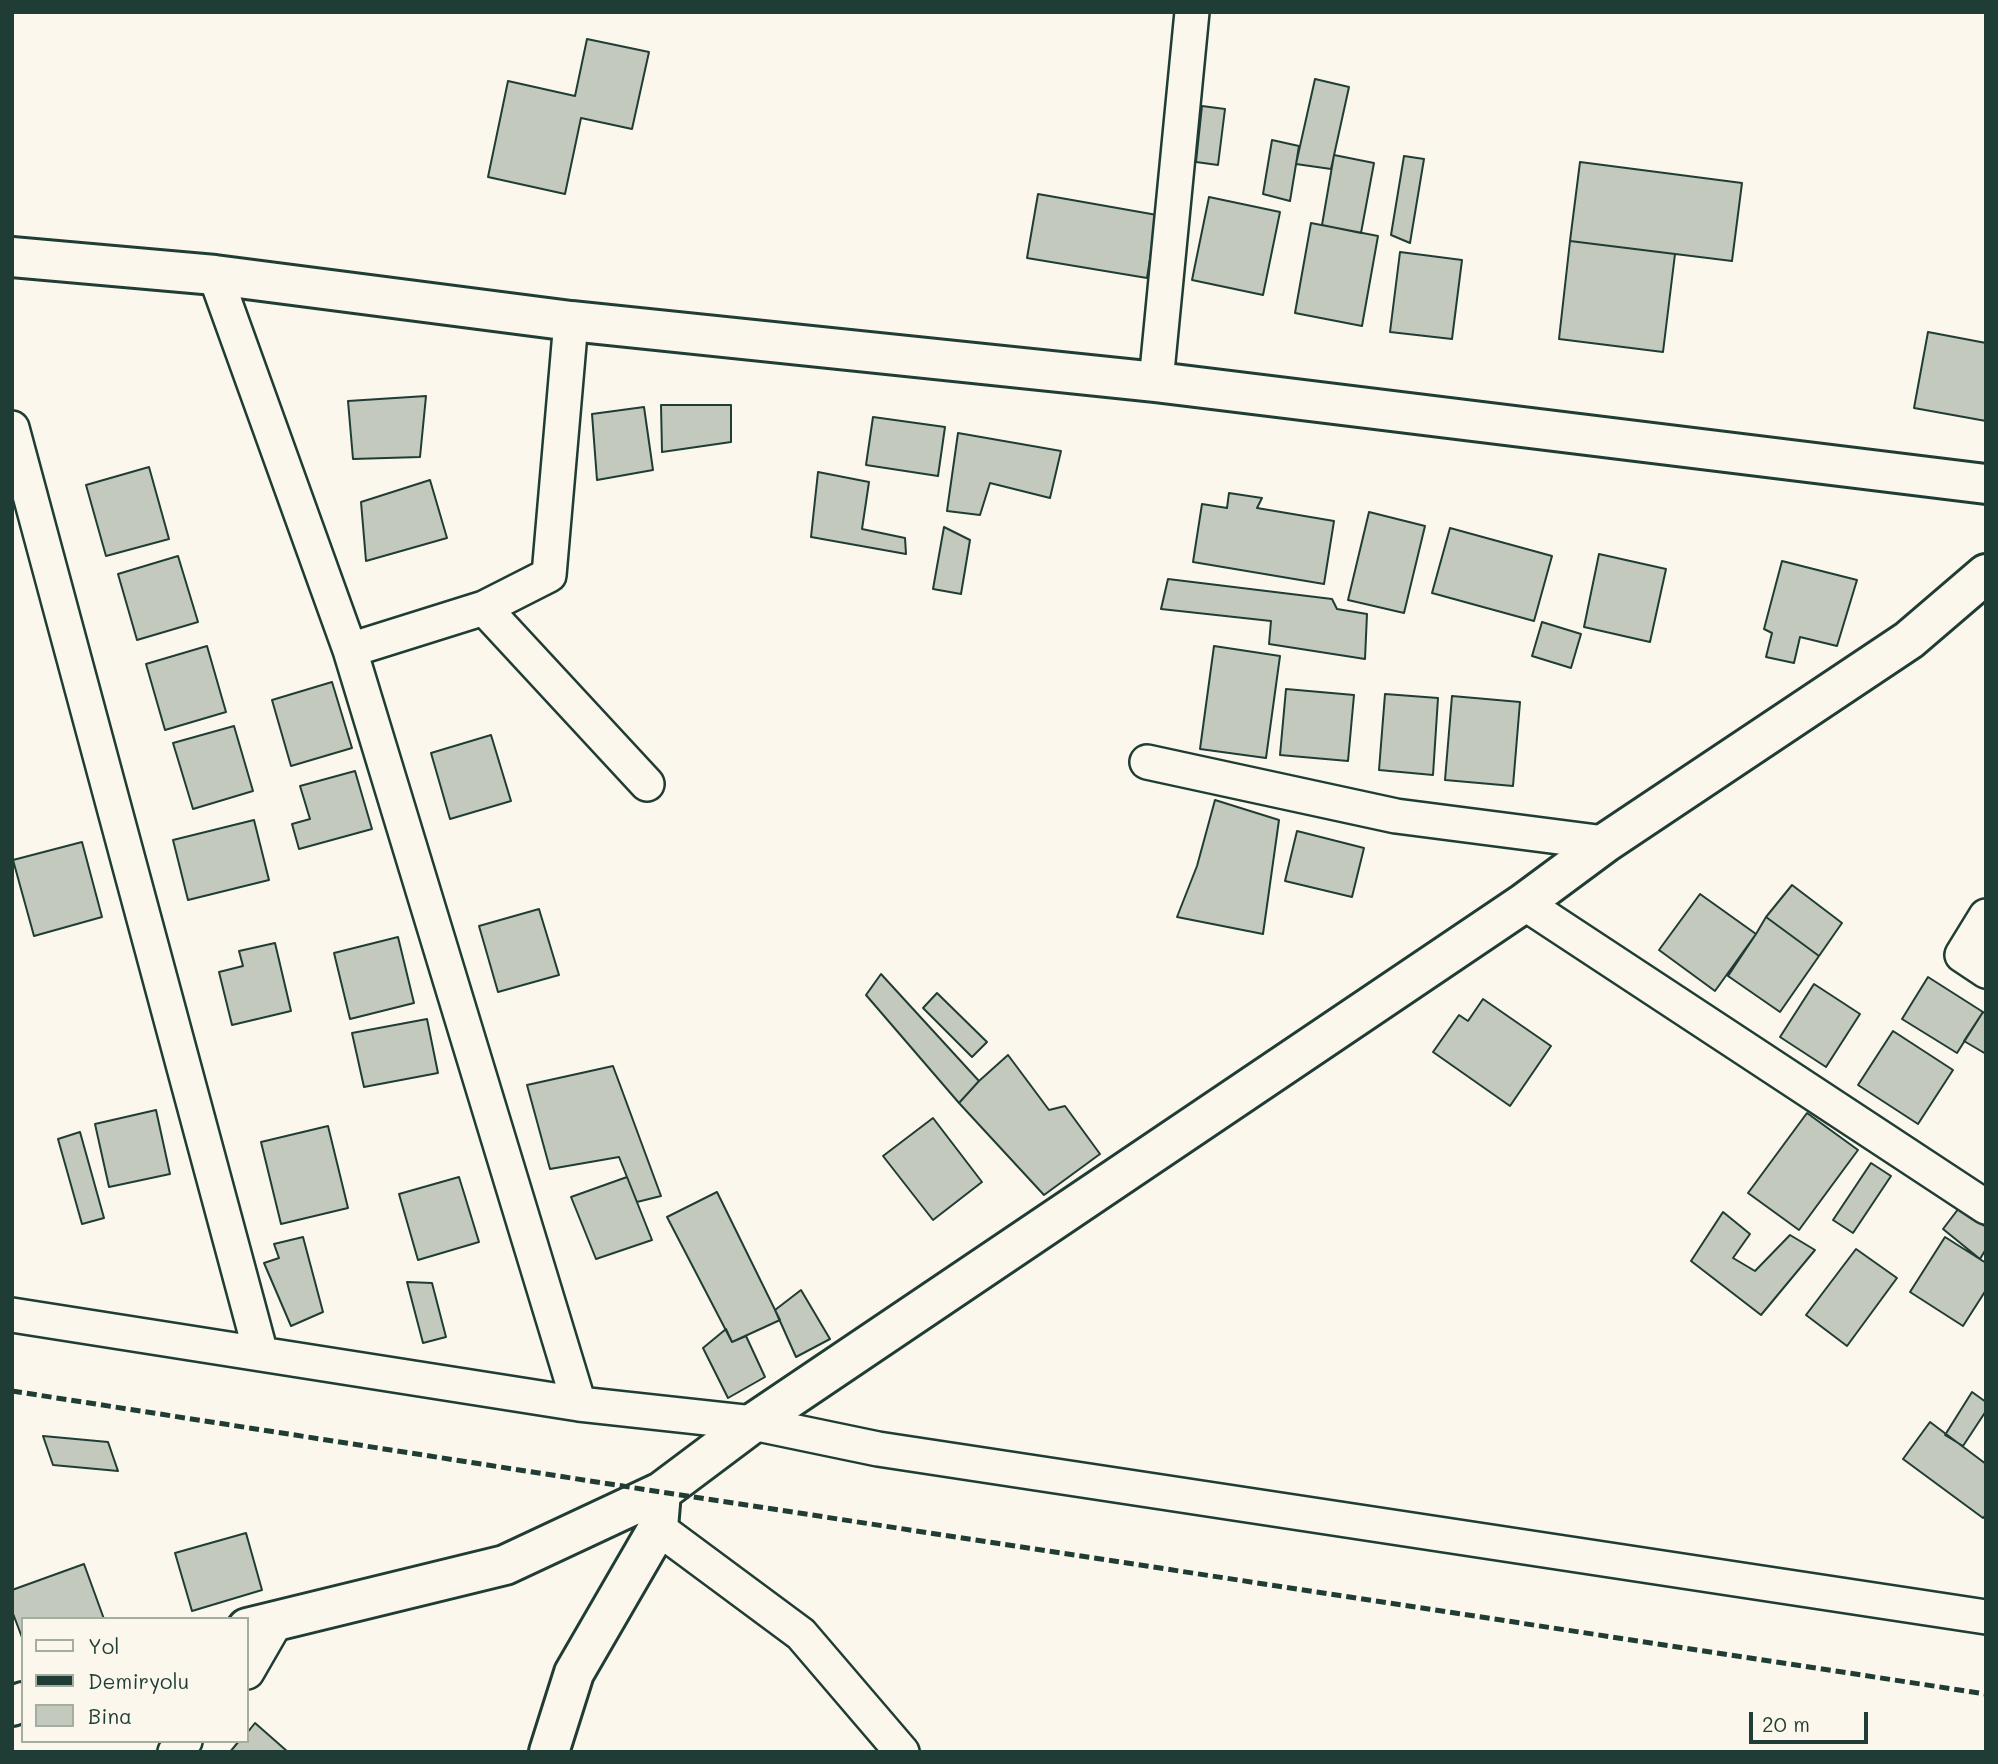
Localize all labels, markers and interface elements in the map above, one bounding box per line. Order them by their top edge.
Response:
legend [21,1617,248,1743]
text: Yol [88,1632,119,1659]
text: Demiryolu [88,1667,189,1694]
scale bar [1753,1698,1872,1742]
text: Bina [88,1702,132,1729]
text: 20 m [1762,1710,1810,1737]

